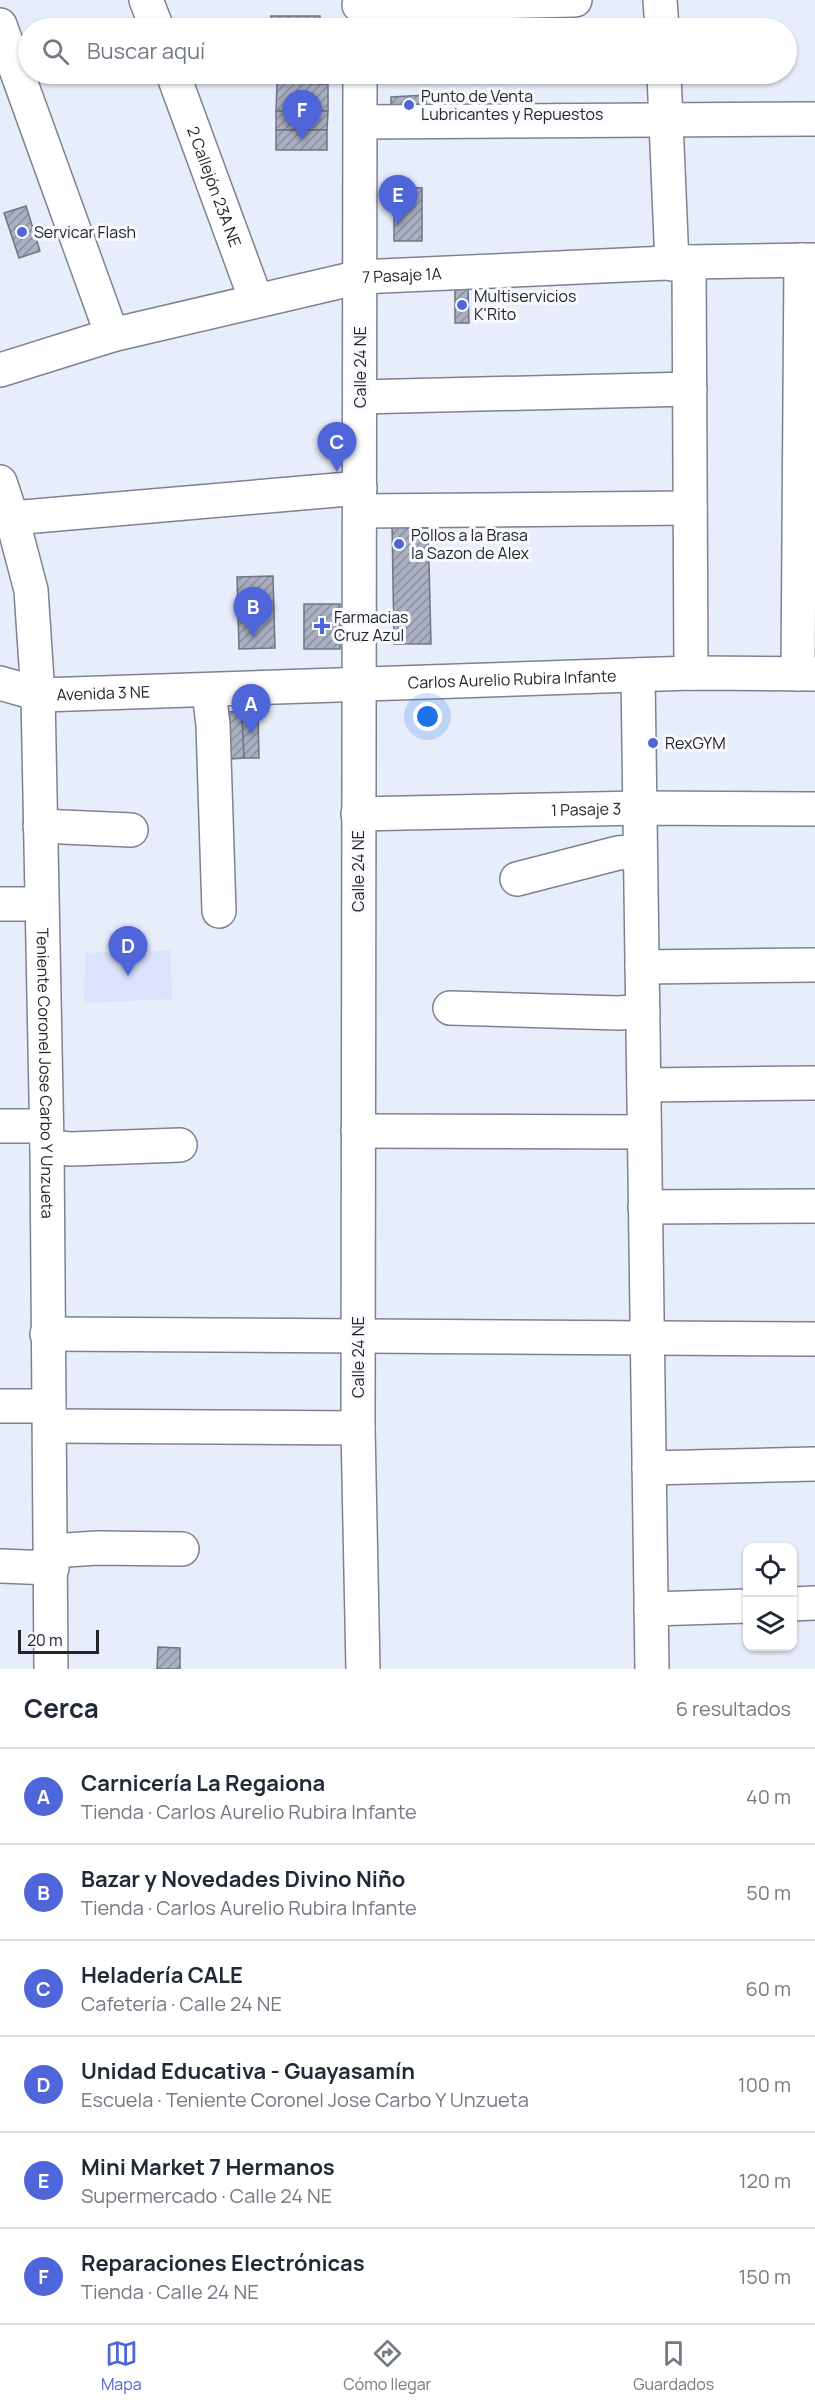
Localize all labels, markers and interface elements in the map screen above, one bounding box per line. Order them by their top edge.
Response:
search box [18,18,797,84]
icon: search [39,35,72,68]
text: Buscar aquí [87,36,205,66]
place label: Punto de Venta Lubricantes y Repuestos [421,85,603,125]
pin: F [282,90,322,140]
marker: Punto de Venta Lubricantes y Repuestos [402,98,416,112]
street label: 2 Callejón 23A NE [182,123,247,250]
pin: E [378,176,418,225]
place label: Servicar Flash [34,221,136,243]
marker: Servicar Flash [15,225,29,239]
street label: 7 Pasaje 1A [362,262,442,288]
place label: Multiservicios K'Rito [474,285,576,325]
marker: Multiservicios K'Rito [455,298,469,312]
street label: Calle 24 NE [349,326,371,408]
pin: C [318,422,356,472]
place label: Pollos a la Brasa la Sazon de Alex [411,524,530,564]
marker: Pollos a la Brasa la Sazon de Alex [392,537,406,551]
pin: B [234,588,272,637]
place label: Farmacias Cruz Azul [334,606,409,646]
marker: Farmacias Cruz Azul [315,619,329,633]
street label: Carlos Aurelio Rubira Infante [407,665,617,694]
street label: Avenida 3 NE [56,680,150,705]
pin: A [232,684,270,734]
your location [413,702,442,731]
place label: RexGYM [665,732,726,754]
marker: RexGYM [646,736,660,750]
street label: 1 Pasaje 3 [551,797,621,821]
street label: Calle 24 NE [347,830,369,912]
pin: D [108,926,148,976]
street label: Teniente Coronel Jose Carbo Y Unzueta [32,928,59,1219]
street label: Calle 24 NE [347,1316,369,1398]
map controls [743,1543,797,1651]
button: locate [743,1543,797,1597]
button: layers [743,1597,797,1651]
scale bar [18,1627,99,1654]
text: 20 m [27,1629,63,1651]
text: Cerca [24,1690,99,1726]
text: 6 resultados [676,1695,791,1722]
text: Carnicería La Regaiona [81,1768,325,1798]
text: A [37,1783,50,1810]
text: 40 m [746,1783,791,1810]
text: Tienda · Carlos Aurelio Rubira Infante [81,1798,417,1825]
text: Bazar y Novedades Divino Niño [81,1864,405,1894]
text: B [37,1879,50,1906]
text: 50 m [746,1879,791,1906]
text: Tienda · Carlos Aurelio Rubira Infante [81,1894,417,1921]
text: Heladería CALE [81,1960,243,1990]
text: C [36,1975,51,2002]
text: 60 m [745,1975,791,2002]
text: Cafetería · Calle 24 NE [81,1990,282,2017]
text: Unidad Educativa - Guayasamín [81,2056,415,2086]
text: D [36,2071,51,2098]
text: 100 m [738,2071,791,2098]
text: Escuela · Teniente Coronel Jose Carbo Y Unzueta [81,2086,529,2113]
text: Mini Market 7 Hermanos [81,2152,335,2182]
text: E [38,2167,49,2194]
text: 120 m [739,2167,791,2194]
text: Supermercado · Calle 24 NE [81,2182,332,2209]
text: Reparaciones Electrónicas [81,2248,365,2278]
text: F [38,2263,49,2290]
text: 150 m [738,2263,791,2290]
text: Tienda · Calle 24 NE [81,2278,259,2305]
tab: Mapa [101,2337,142,2395]
tab: Cómo llegar [343,2337,431,2395]
tab: Guardados [633,2337,714,2395]

